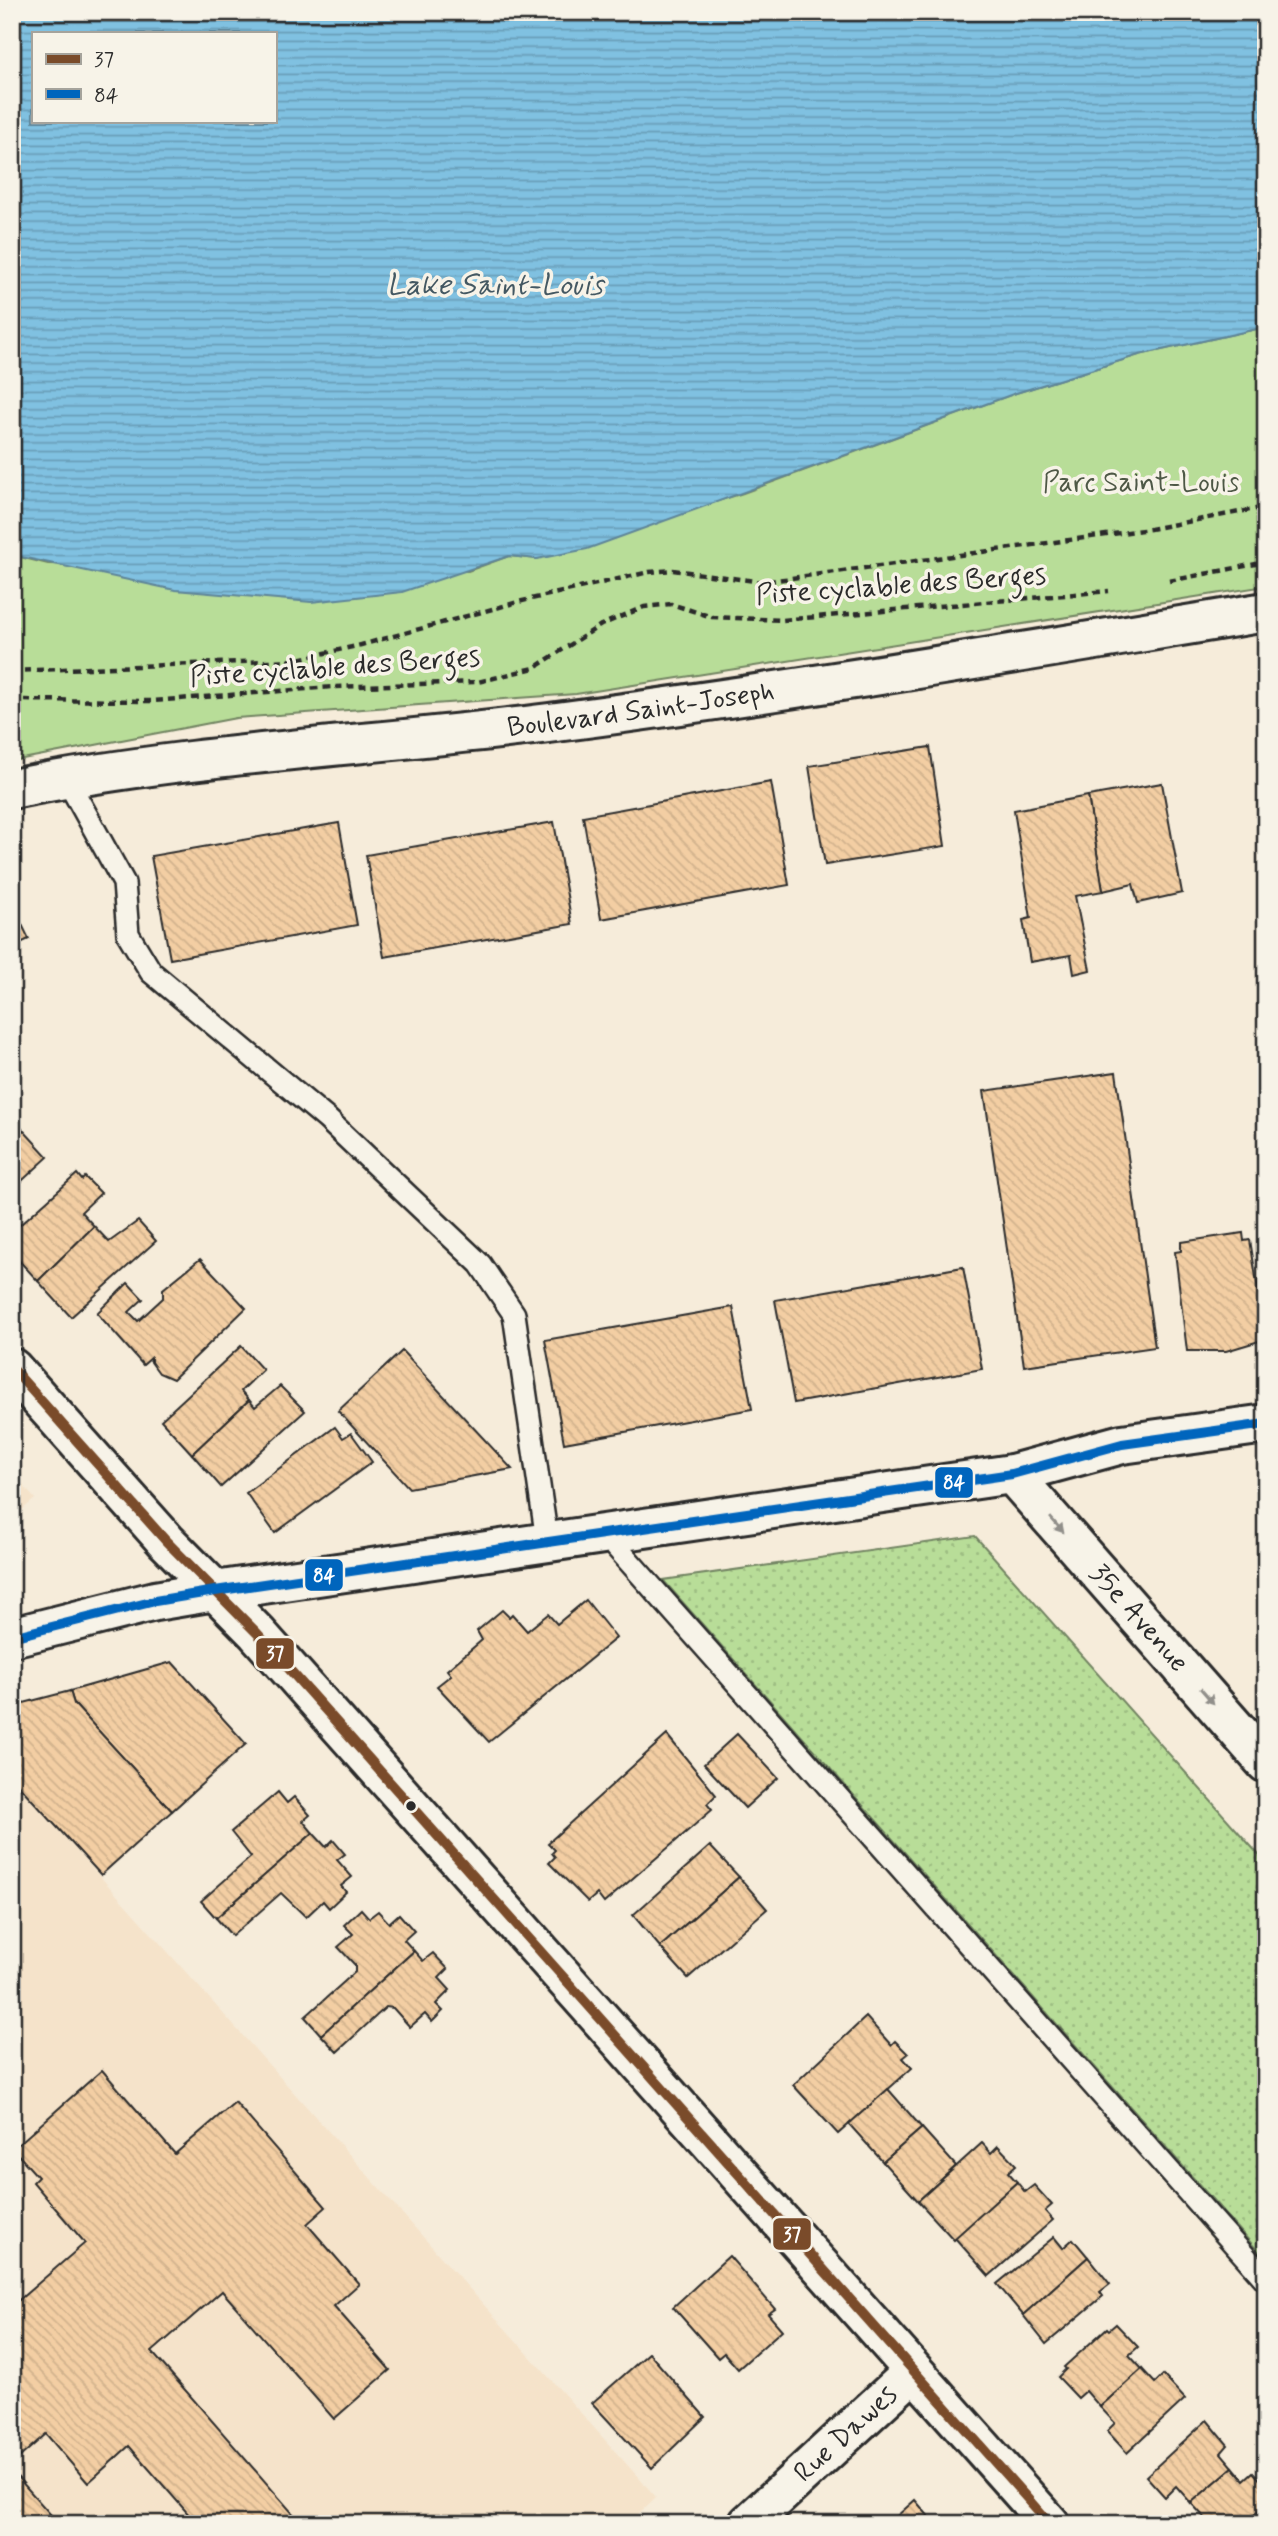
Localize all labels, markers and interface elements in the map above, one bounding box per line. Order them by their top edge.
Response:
legend [32,32,276,122]
text: 37 [94,46,114,74]
text: 84 [94,82,119,110]
water label: Lake Saint-Louis [387,266,606,305]
park label: Parc Saint-Louis [1043,465,1239,502]
street label: Piste cyclable des Berges [755,557,1048,618]
street label: Piste cyclable des Berges [189,639,482,700]
street label: Boulevard Saint-Joseph [505,673,777,746]
line badge: 84 [934,1466,974,1499]
text: 84 [943,1471,966,1496]
one-way arrow [1049,1516,1065,1534]
street label: 35e Avenue [1081,1556,1197,1680]
line badge: 84 [304,1558,344,1592]
text: 84 [313,1564,336,1589]
line badge: 37 [255,1637,295,1670]
text: 37 [266,1642,285,1667]
one-way arrow [1199,1687,1215,1705]
unlabelled marker [404,1799,418,1813]
line badge: 37 [772,2217,812,2251]
text: 37 [783,2223,802,2248]
street label: Rue Dawes [786,2377,906,2491]

